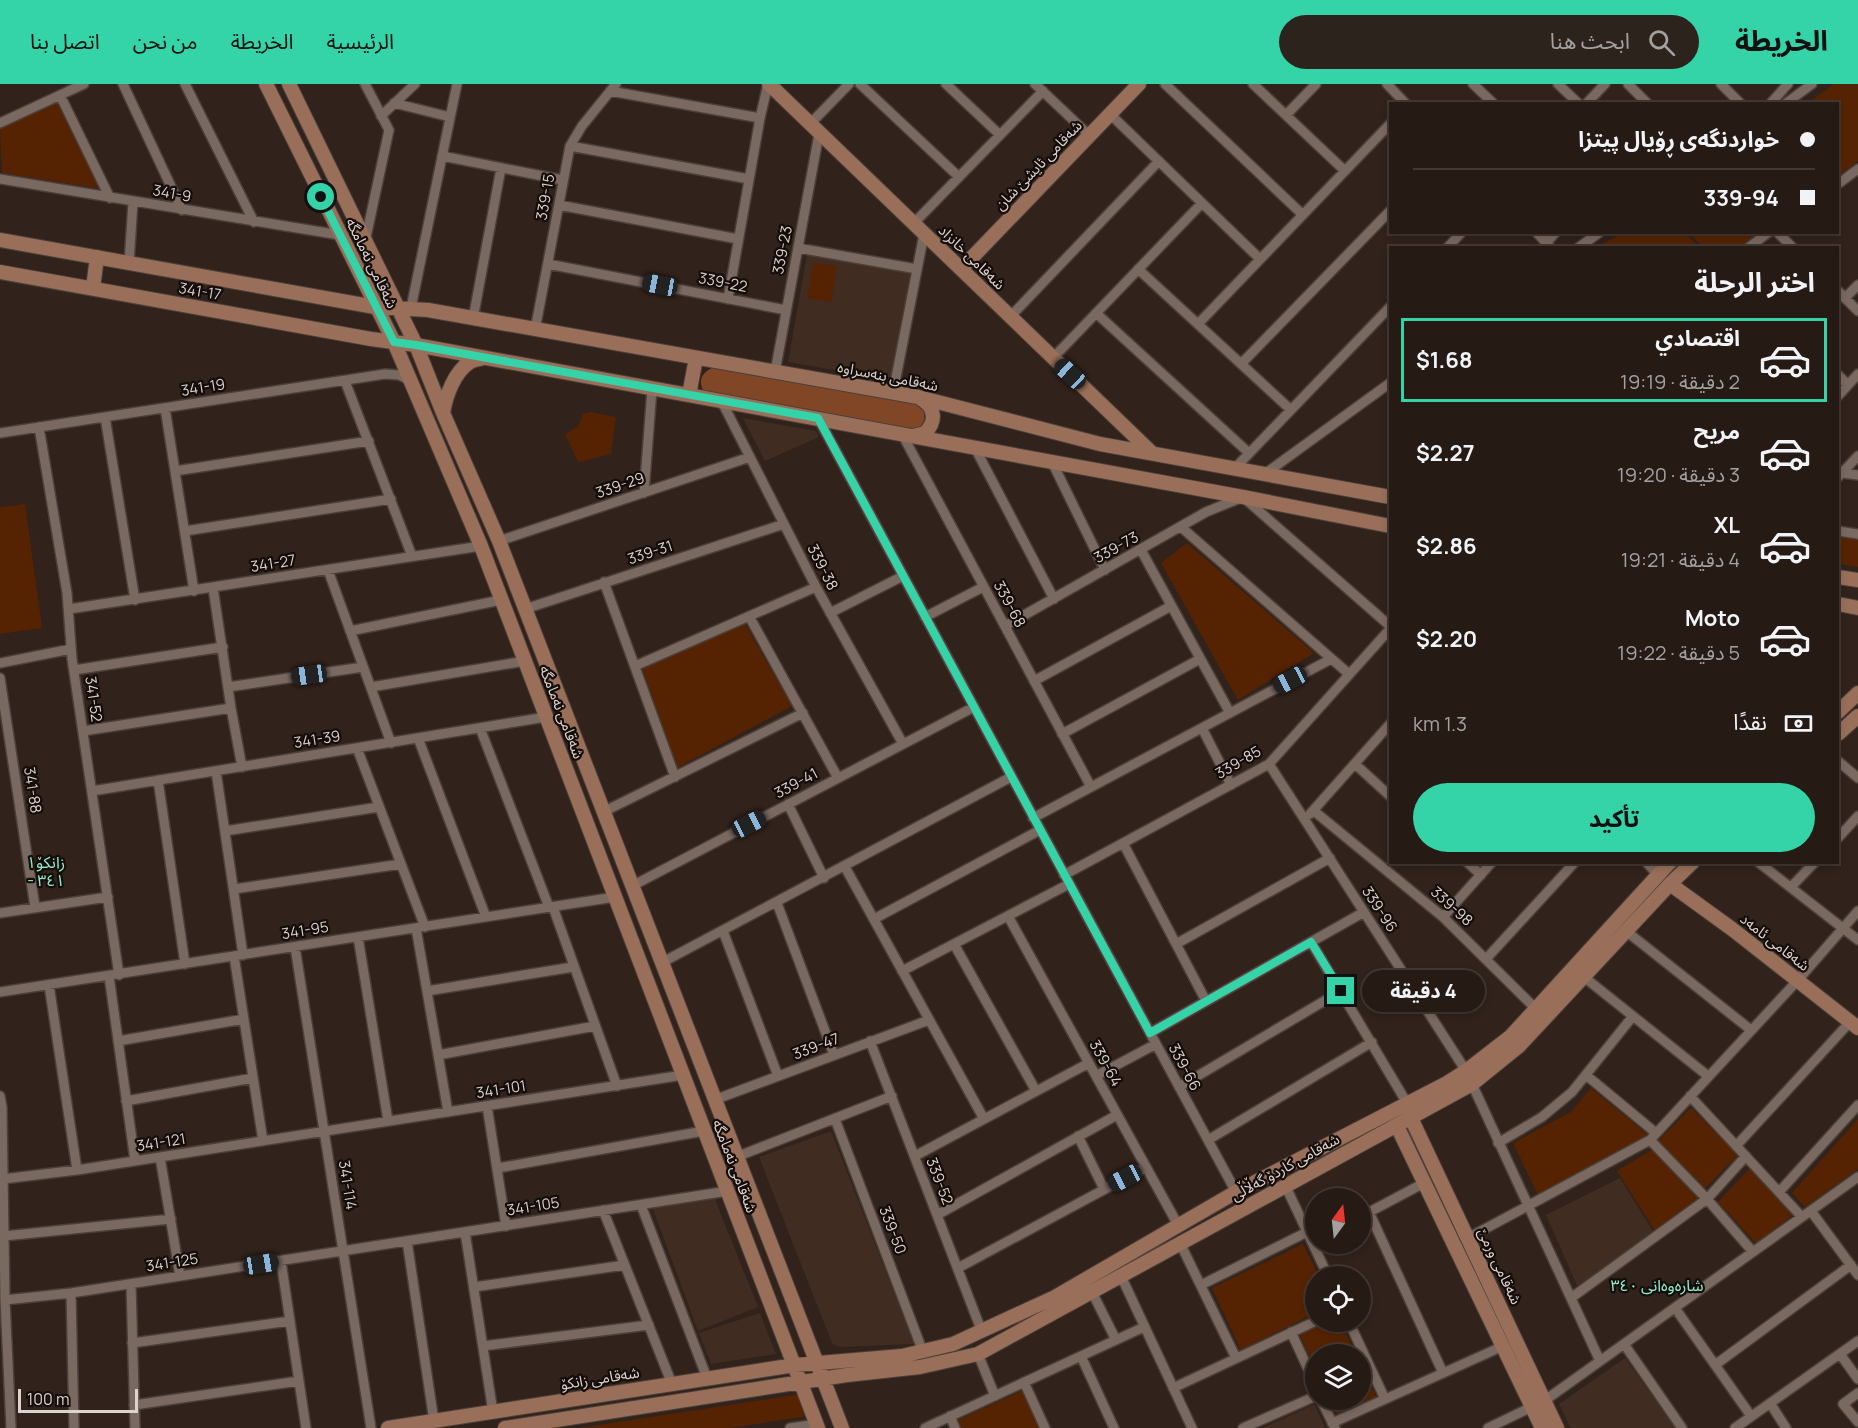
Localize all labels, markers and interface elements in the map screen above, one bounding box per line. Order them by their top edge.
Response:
search box [1279,15,1699,69]
text: الخريطة [1735,21,1828,59]
text: ابحث هنا [1550,26,1630,56]
icon: search [1645,26,1678,59]
text: اتصل بنا [30,27,100,55]
text: من نحن [133,27,198,55]
text: الخريطة [231,27,294,55]
text: الرئيسية [327,27,394,55]
street label: شەقامی ئایشێ شان [989,115,1087,215]
text: خواردنگەی ڕۆیال پیتزا [1578,124,1779,154]
street label: 339-15 [531,172,559,222]
street label: 341-9 [151,179,193,207]
route start [307,183,334,210]
text: 339-94 [1703,183,1779,213]
street label: شەقامی نەمامگە [341,214,403,312]
street label: شەقامی خانزاد [934,220,1010,294]
street label: 339-23 [767,224,797,276]
text: اختر الرحلة [1694,263,1815,300]
street label: 339-22 [697,267,749,297]
car [641,273,679,297]
street label: 341-17 [177,277,223,305]
text: اقتصادي [1655,323,1740,353]
icon: car [1758,333,1812,387]
text: $1.68 [1416,345,1472,375]
car [1051,355,1089,393]
street label: شەقامی بنەسراوە [836,356,940,396]
text: 2 دقيقة · 19:19 [1620,368,1740,395]
street label: 341-19 [179,373,227,401]
text: مريح [1694,416,1740,446]
icon: car [1758,426,1812,480]
text: $2.27 [1416,438,1474,468]
text: 3 دقيقة · 19:20 [1617,461,1740,488]
street label: 339-29 [593,467,647,503]
text: XL [1714,510,1740,540]
icon: car [1758,519,1812,573]
street label: 339-73 [1090,526,1142,568]
text: $2.86 [1416,531,1477,561]
street label: 339-31 [625,535,675,569]
street label: 339-38 [802,540,844,594]
text: 4 دقيقة · 19:21 [1621,546,1740,573]
street label: 341-27 [249,549,297,577]
street label: 339-68 [989,577,1031,631]
text: Moto [1685,603,1740,633]
icon: car [1758,612,1812,666]
text: $2.20 [1416,624,1477,654]
text: 5 دقيقة · 19:22 [1617,639,1740,666]
street label: شەقامی نەمامگە [535,662,590,762]
car [290,664,328,686]
car [1270,664,1310,696]
street label: 341-52 [80,675,108,723]
text: نقدًا [1733,707,1767,737]
icon: cash [1782,707,1815,740]
text: 1.3 km [1413,710,1467,737]
street label: 341-39 [292,725,342,753]
street label: 339-85 [1211,741,1265,783]
street label: 339-41 [770,763,822,803]
street label: 341-88 [19,765,47,815]
button: تأكيد [1413,783,1815,852]
car [729,808,769,840]
district label: زانکۆ١ - ٣٤١ [27,851,65,891]
street label: 339-98 [1426,881,1478,931]
street label: 339-96 [1357,882,1403,936]
street label: شەقامی ئامەد [1736,908,1814,976]
street label: 341-95 [280,916,330,944]
callout: 4 دقيقة [1362,970,1485,1012]
route end [1327,977,1354,1004]
text: 4 دقيقة [1390,977,1457,1004]
street label: 339-47 [790,1027,842,1065]
street label: 339-64 [1085,1036,1127,1090]
street label: 339-66 [1164,1040,1206,1094]
street label: 341-101 [475,1075,527,1103]
street label: شەقامی نەمامگە [708,1116,763,1216]
street label: 341-121 [135,1128,187,1156]
street label: شەقامی کاردۆ گەڵاڵی [1227,1128,1343,1206]
street label: 339-52 [921,1154,959,1208]
street label: 341-114 [334,1159,362,1211]
car [1105,1162,1145,1194]
north arrow [1305,1188,1371,1254]
map controls [1305,1188,1371,1410]
street label: 341-105 [505,1191,561,1221]
street label: 339-50 [874,1203,912,1257]
street label: شەقامی ورمێ [1473,1224,1527,1308]
street label: 341-125 [145,1248,199,1276]
car [242,1252,280,1276]
button: locate [1305,1266,1371,1332]
district label: شارەوەانی ٣٤٠ [1610,1274,1704,1296]
button: layers [1305,1344,1371,1410]
street label: شەقامی زانکۆ [559,1361,641,1395]
scale bar [18,1386,138,1414]
text: 100 m [27,1388,70,1410]

